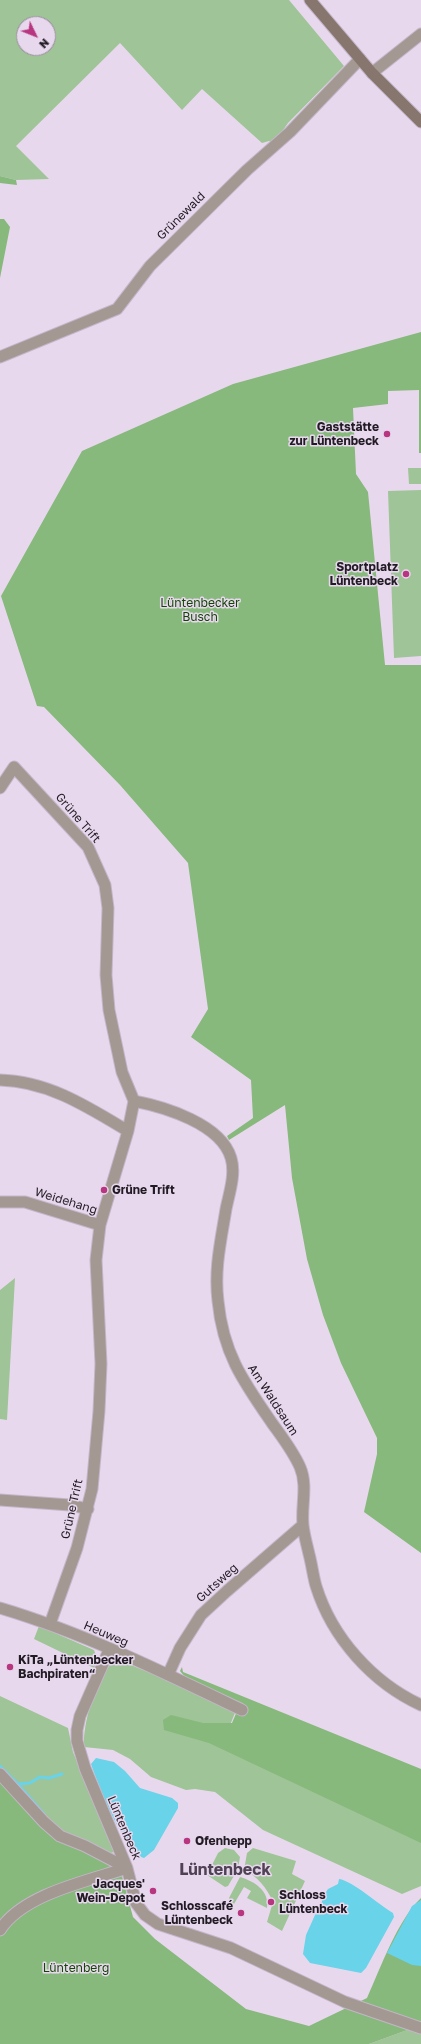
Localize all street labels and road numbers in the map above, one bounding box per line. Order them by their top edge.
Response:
street label: Grünewald [154,189,208,243]
street label: Grüne Trift [52,790,104,846]
street label: Weidehang [33,1185,99,1217]
street label: Am Waldsaum [245,1362,301,1438]
street label: Grüne Trift [58,1478,86,1540]
street label: Gutsweg [193,1561,241,1605]
street label: Heuweg [81,1618,131,1650]
street label: Lüntenbeck [104,1794,144,1862]

